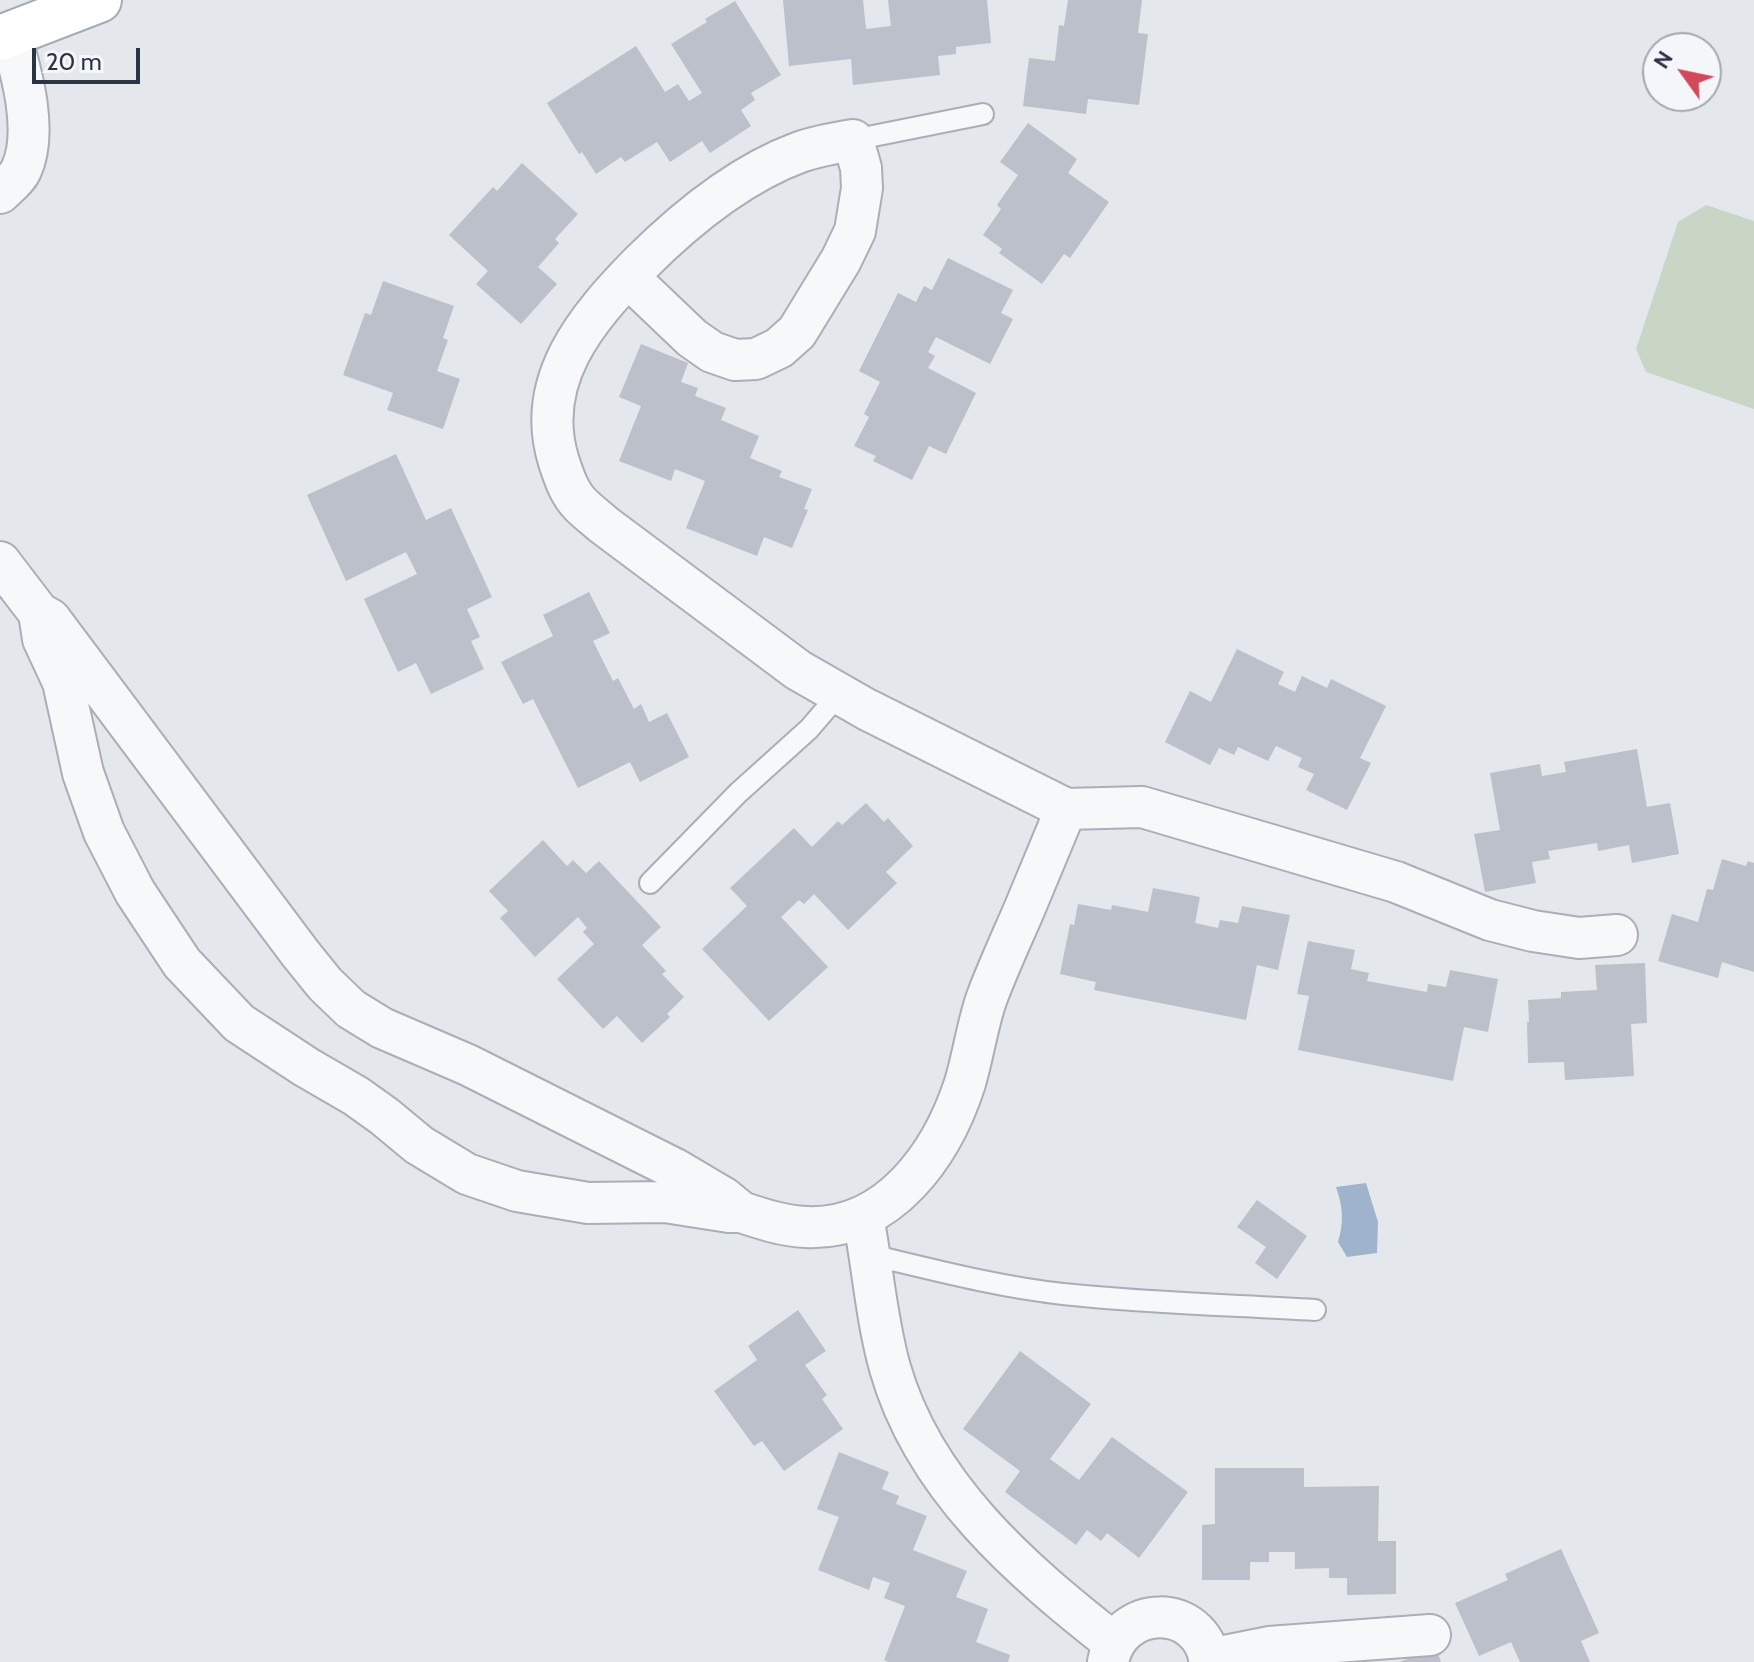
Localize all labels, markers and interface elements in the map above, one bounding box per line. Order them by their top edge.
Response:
scale bar [36,32,144,82]
north arrow [1642,32,1722,112]
text: N [1648,46,1679,74]
text: 20 m [46,47,102,76]

